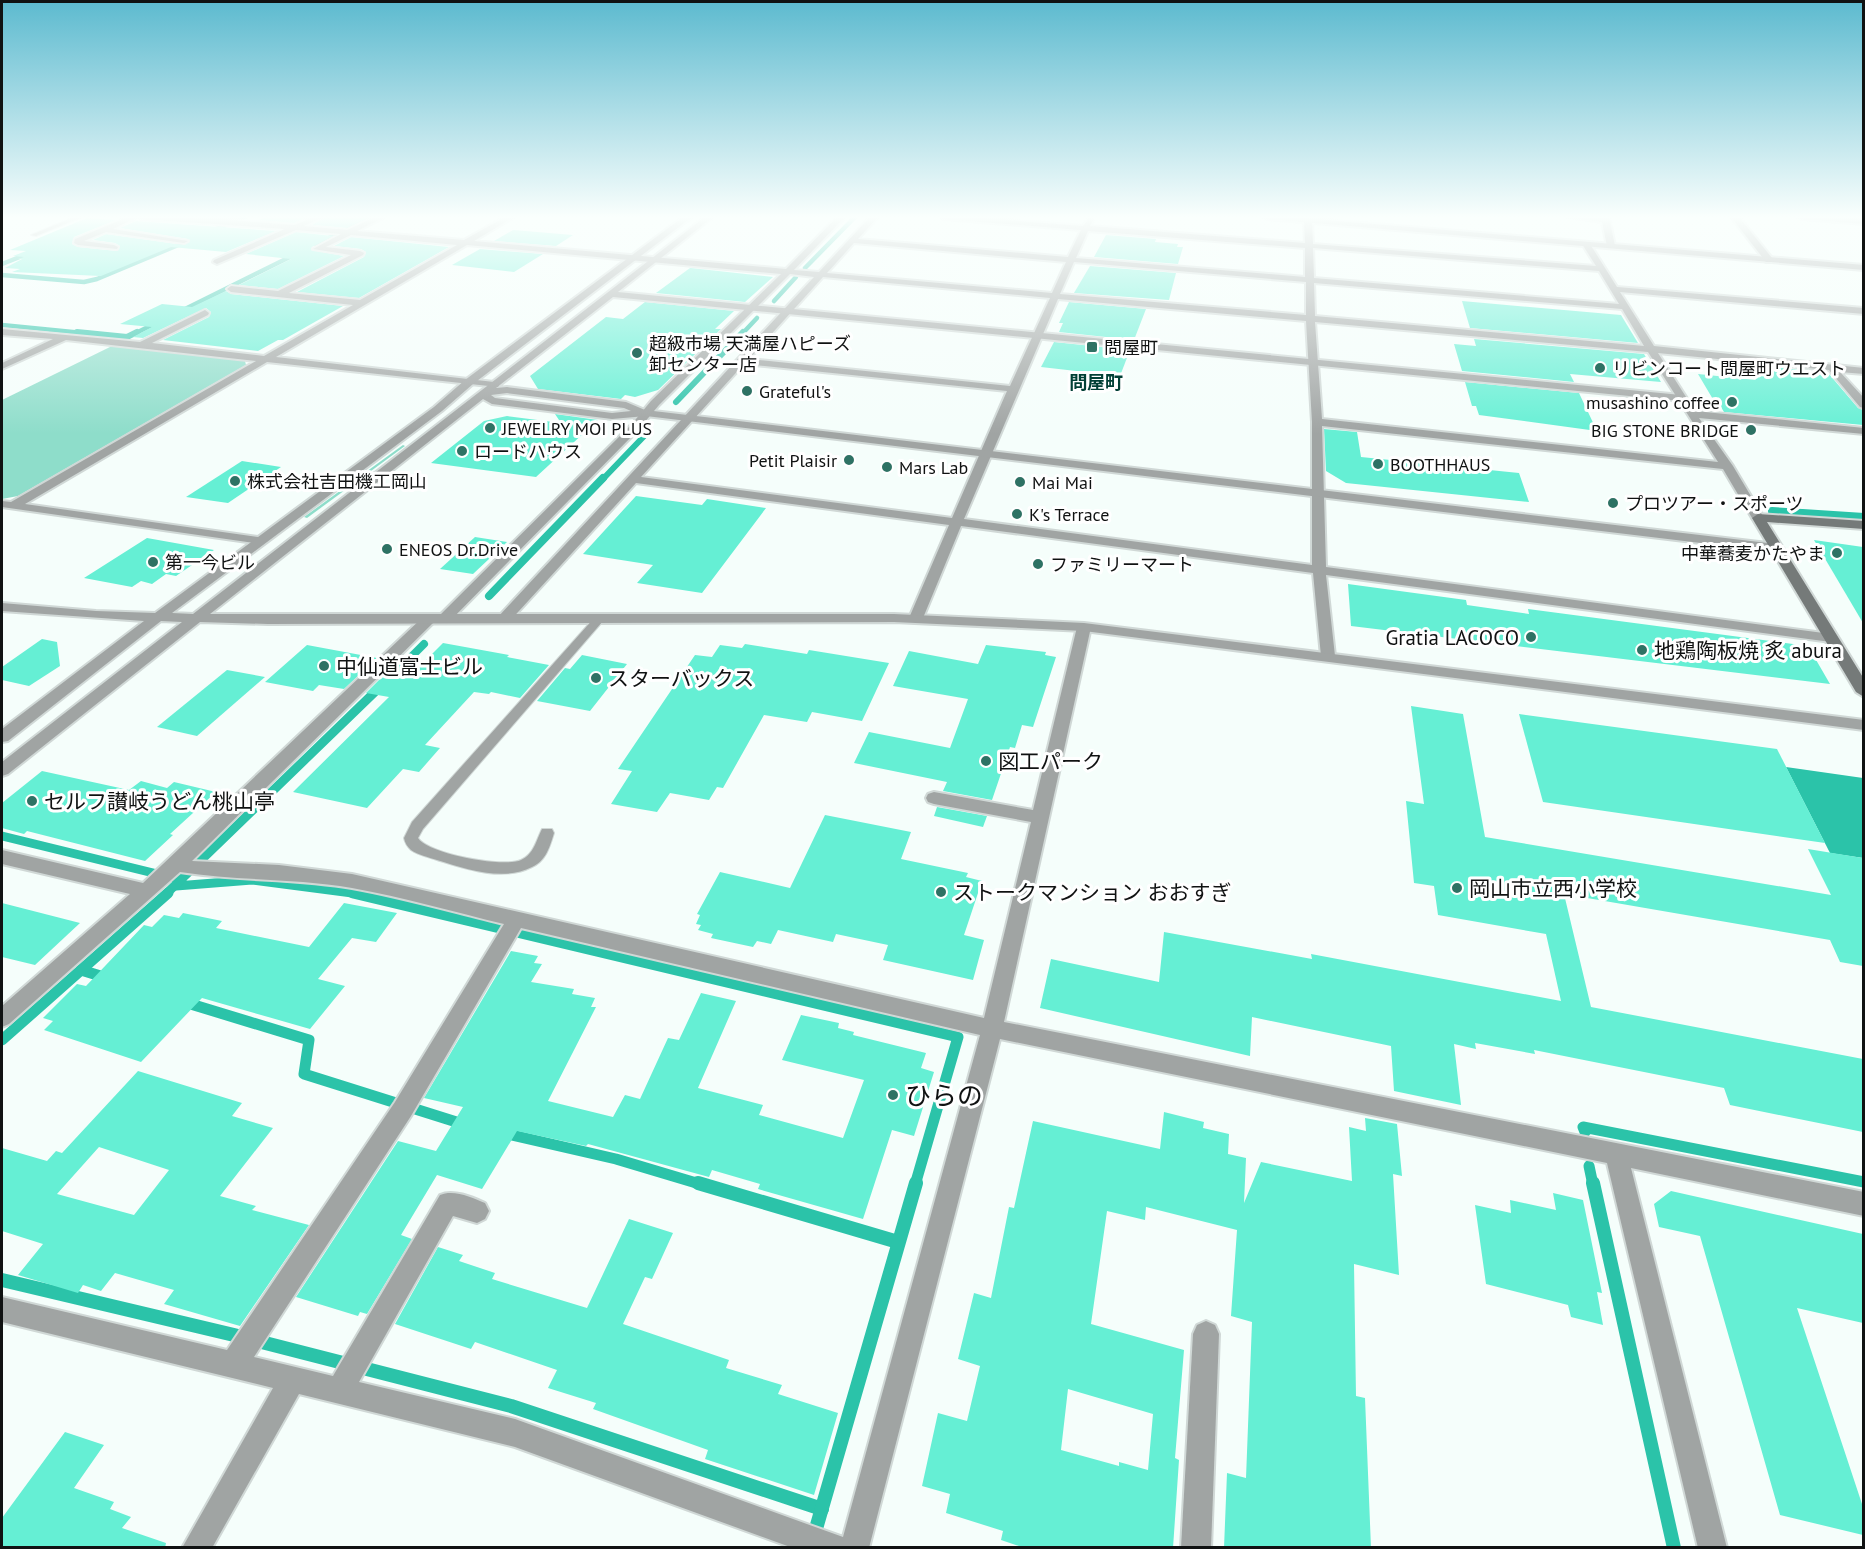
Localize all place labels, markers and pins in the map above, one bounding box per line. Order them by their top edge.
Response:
place label: 超級市場 天満屋ハピーズ 卸センター店 [649,332,851,376]
place label: 問屋町 [1104,336,1158,359]
marker: 問屋町 [1085,340,1099,354]
marker: 超級市場 天満屋ハピーズ 卸センター店 [630,346,644,360]
place label: リビンコート問屋町ウエスト [1612,357,1846,380]
marker: リビンコート問屋町ウエスト [1593,361,1607,375]
place label: Grateful's [759,380,831,403]
marker: Grateful's [740,384,754,398]
place label: musashino coffee [1586,391,1720,414]
marker: musashino coffee [1725,395,1739,409]
place label: JEWELRY MOI PLUS [501,417,652,440]
place label: BIG STONE BRIDGE [1591,419,1739,442]
marker: JEWELRY MOI PLUS [483,421,497,435]
marker: BIG STONE BRIDGE [1744,423,1758,437]
place label: ロードハウス [474,440,582,463]
marker: ロードハウス [455,444,469,458]
place label: Petit Plaisir [749,449,837,472]
marker: Petit Plaisir [842,453,856,467]
place label: BOOTHHAUS [1390,453,1490,476]
place label: Mars Lab [899,456,968,479]
marker: BOOTHHAUS [1371,457,1385,471]
marker: Mars Lab [880,460,894,474]
place label: 株式会社吉田機工岡山 [247,470,427,493]
place label: Mai Mai [1032,471,1093,494]
marker: 株式会社吉田機工岡山 [228,474,242,488]
marker: Mai Mai [1013,475,1027,489]
place label: プロツアー・スポーツ [1625,492,1804,515]
marker: プロツアー・スポーツ [1606,496,1620,510]
place label: K's Terrace [1029,503,1109,526]
marker: K's Terrace [1010,507,1024,521]
place label: ENEOS Dr.Drive [399,538,518,561]
marker: ENEOS Dr.Drive [380,542,394,556]
place label: 中華蕎麦かたやま [1681,542,1825,565]
marker: 中華蕎麦かたやま [1830,546,1844,560]
place label: 第一今ビル [165,551,255,574]
place label: ファミリーマート [1050,553,1194,576]
marker: 第一今ビル [146,555,160,569]
marker: ファミリーマート [1031,557,1045,571]
place label: Gratia LACOCO [1385,624,1519,651]
marker: Gratia LACOCO [1524,630,1538,644]
place label: 地鶏陶板焼 炙 abura [1654,637,1842,664]
marker: 地鶏陶板焼 炙 abura [1635,643,1649,657]
place label: 中仙道富士ビル [336,653,483,680]
marker: 中仙道富士ビル [317,659,331,673]
place label: スターバックス [608,665,754,692]
marker: スターバックス [589,671,603,685]
place label: 図工パーク [998,748,1103,775]
marker: 図工パーク [979,754,993,768]
place label: セルフ讃岐うどん桃山亭 [44,788,275,815]
marker: セルフ讃岐うどん桃山亭 [25,794,39,808]
place label: 岡山市立西小学校 [1469,875,1637,902]
place label: ストークマンション おおすぎ [953,879,1232,906]
marker: 岡山市立西小学校 [1450,881,1464,895]
marker: ストークマンション おおすぎ [934,885,948,899]
place label: ひらの [905,1079,983,1112]
marker: ひらの [886,1088,900,1102]

